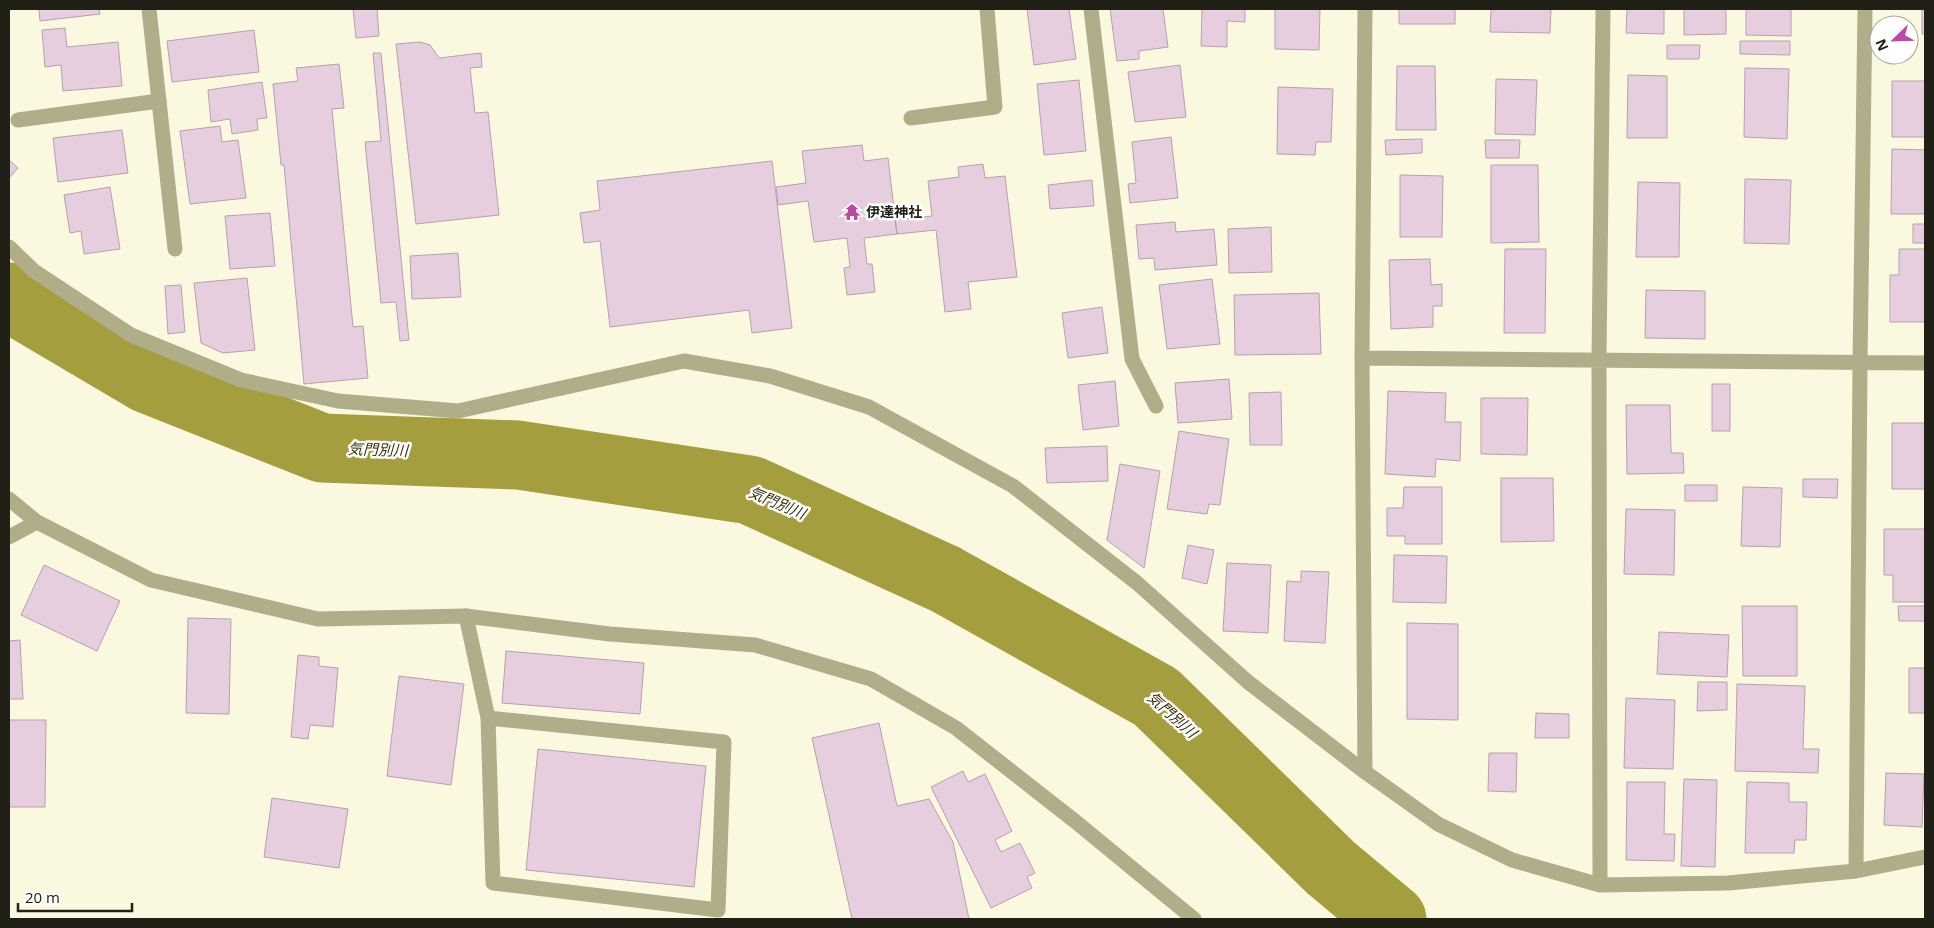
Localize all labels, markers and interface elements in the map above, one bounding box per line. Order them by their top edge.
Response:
north arrow [1869,15,1919,65]
text: N [1871,36,1893,54]
temple icon: 伊達神社 [842,202,862,222]
place label: 伊達神社 [866,202,922,221]
water label: 気門別川 [348,438,410,460]
water label: 気門別川 [746,481,811,524]
water label: 気門別川 [1144,687,1203,743]
scale bar [18,880,131,912]
text: 20 m [25,887,60,907]

